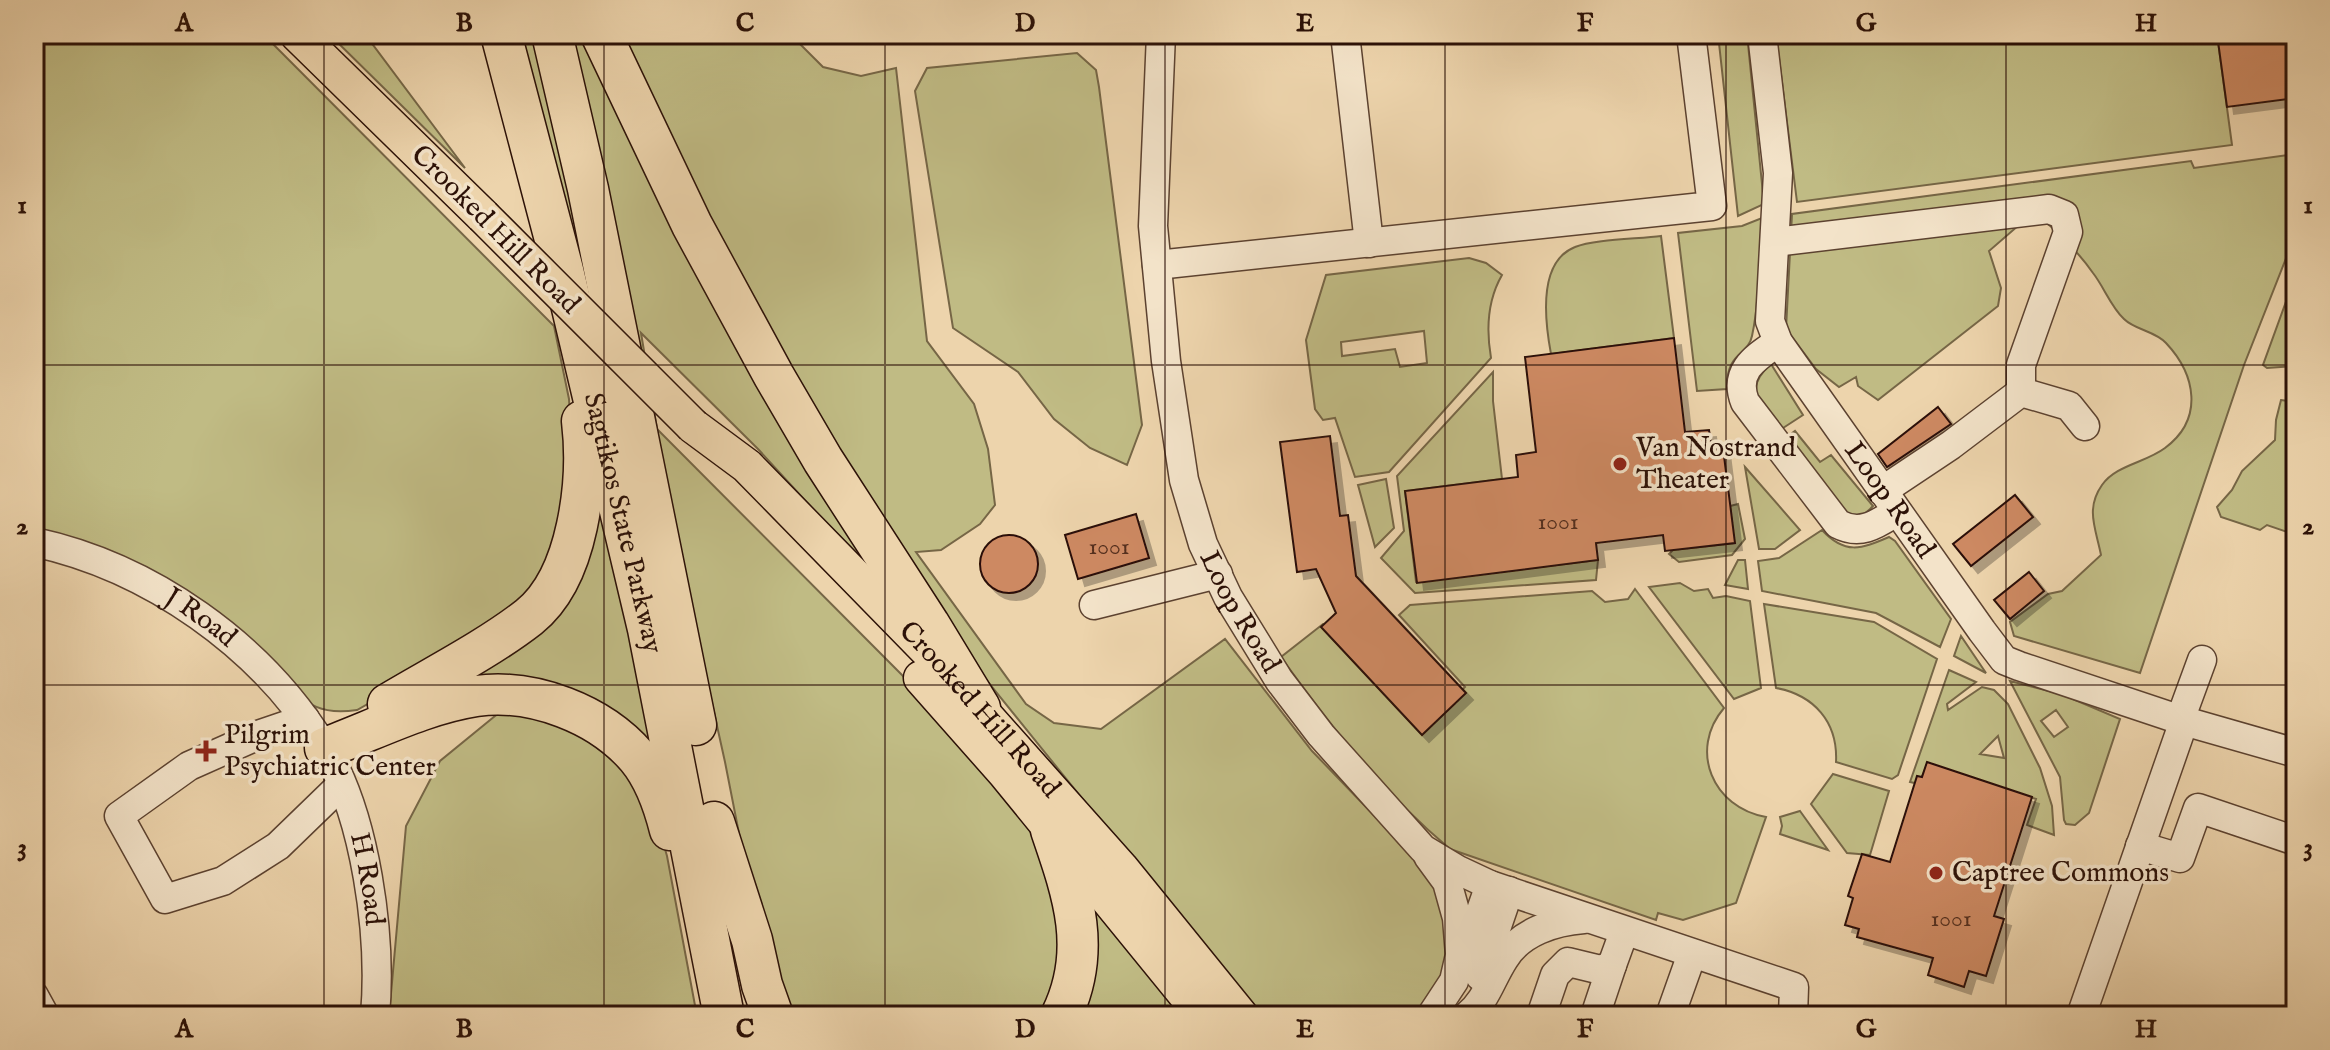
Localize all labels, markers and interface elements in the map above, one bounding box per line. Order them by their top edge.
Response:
text: A [174,7,194,40]
text: B [455,7,473,40]
text: C [736,7,755,40]
text: D [1015,7,1036,40]
text: E [1296,7,1314,40]
text: F [1577,7,1594,40]
text: G [1856,7,1877,40]
text: H [2135,7,2157,40]
street label: Crooked Hill Road [403,138,587,322]
text: 1 [17,189,27,222]
text: 1 [2303,189,2313,222]
street label: Sagtikos State Parkway [575,389,670,656]
place label: Van Nostrand Theater [1635,431,1796,498]
street label: Loop Road [1836,435,1943,565]
marker: Van Nostrand Theater [1611,455,1629,473]
house number: 1001 [1537,507,1579,538]
text: 2 [16,510,28,543]
text: 2 [2302,510,2314,543]
house number: 1001 [1088,532,1130,563]
street label: Loop Road [1191,545,1288,679]
street label: J Road [155,578,244,655]
street label: Crooked Hill Road [891,614,1068,805]
place label: Pilgrim Psychiatric Center [224,718,436,785]
marker: Pilgrim Psychiatric Center [195,740,217,762]
street label: H Road [341,829,392,927]
text: 3 [17,831,27,864]
text: 3 [2303,831,2313,864]
place label: Captree Commons [1952,856,2169,891]
marker: Captree Commons [1927,864,1945,882]
house number: 1001 [1930,904,1972,935]
text: A [174,1013,194,1046]
text: B [455,1013,473,1046]
text: C [736,1013,755,1046]
text: D [1015,1013,1036,1046]
text: E [1296,1013,1314,1046]
text: F [1577,1013,1594,1046]
text: G [1856,1013,1877,1046]
text: H [2135,1013,2157,1046]

